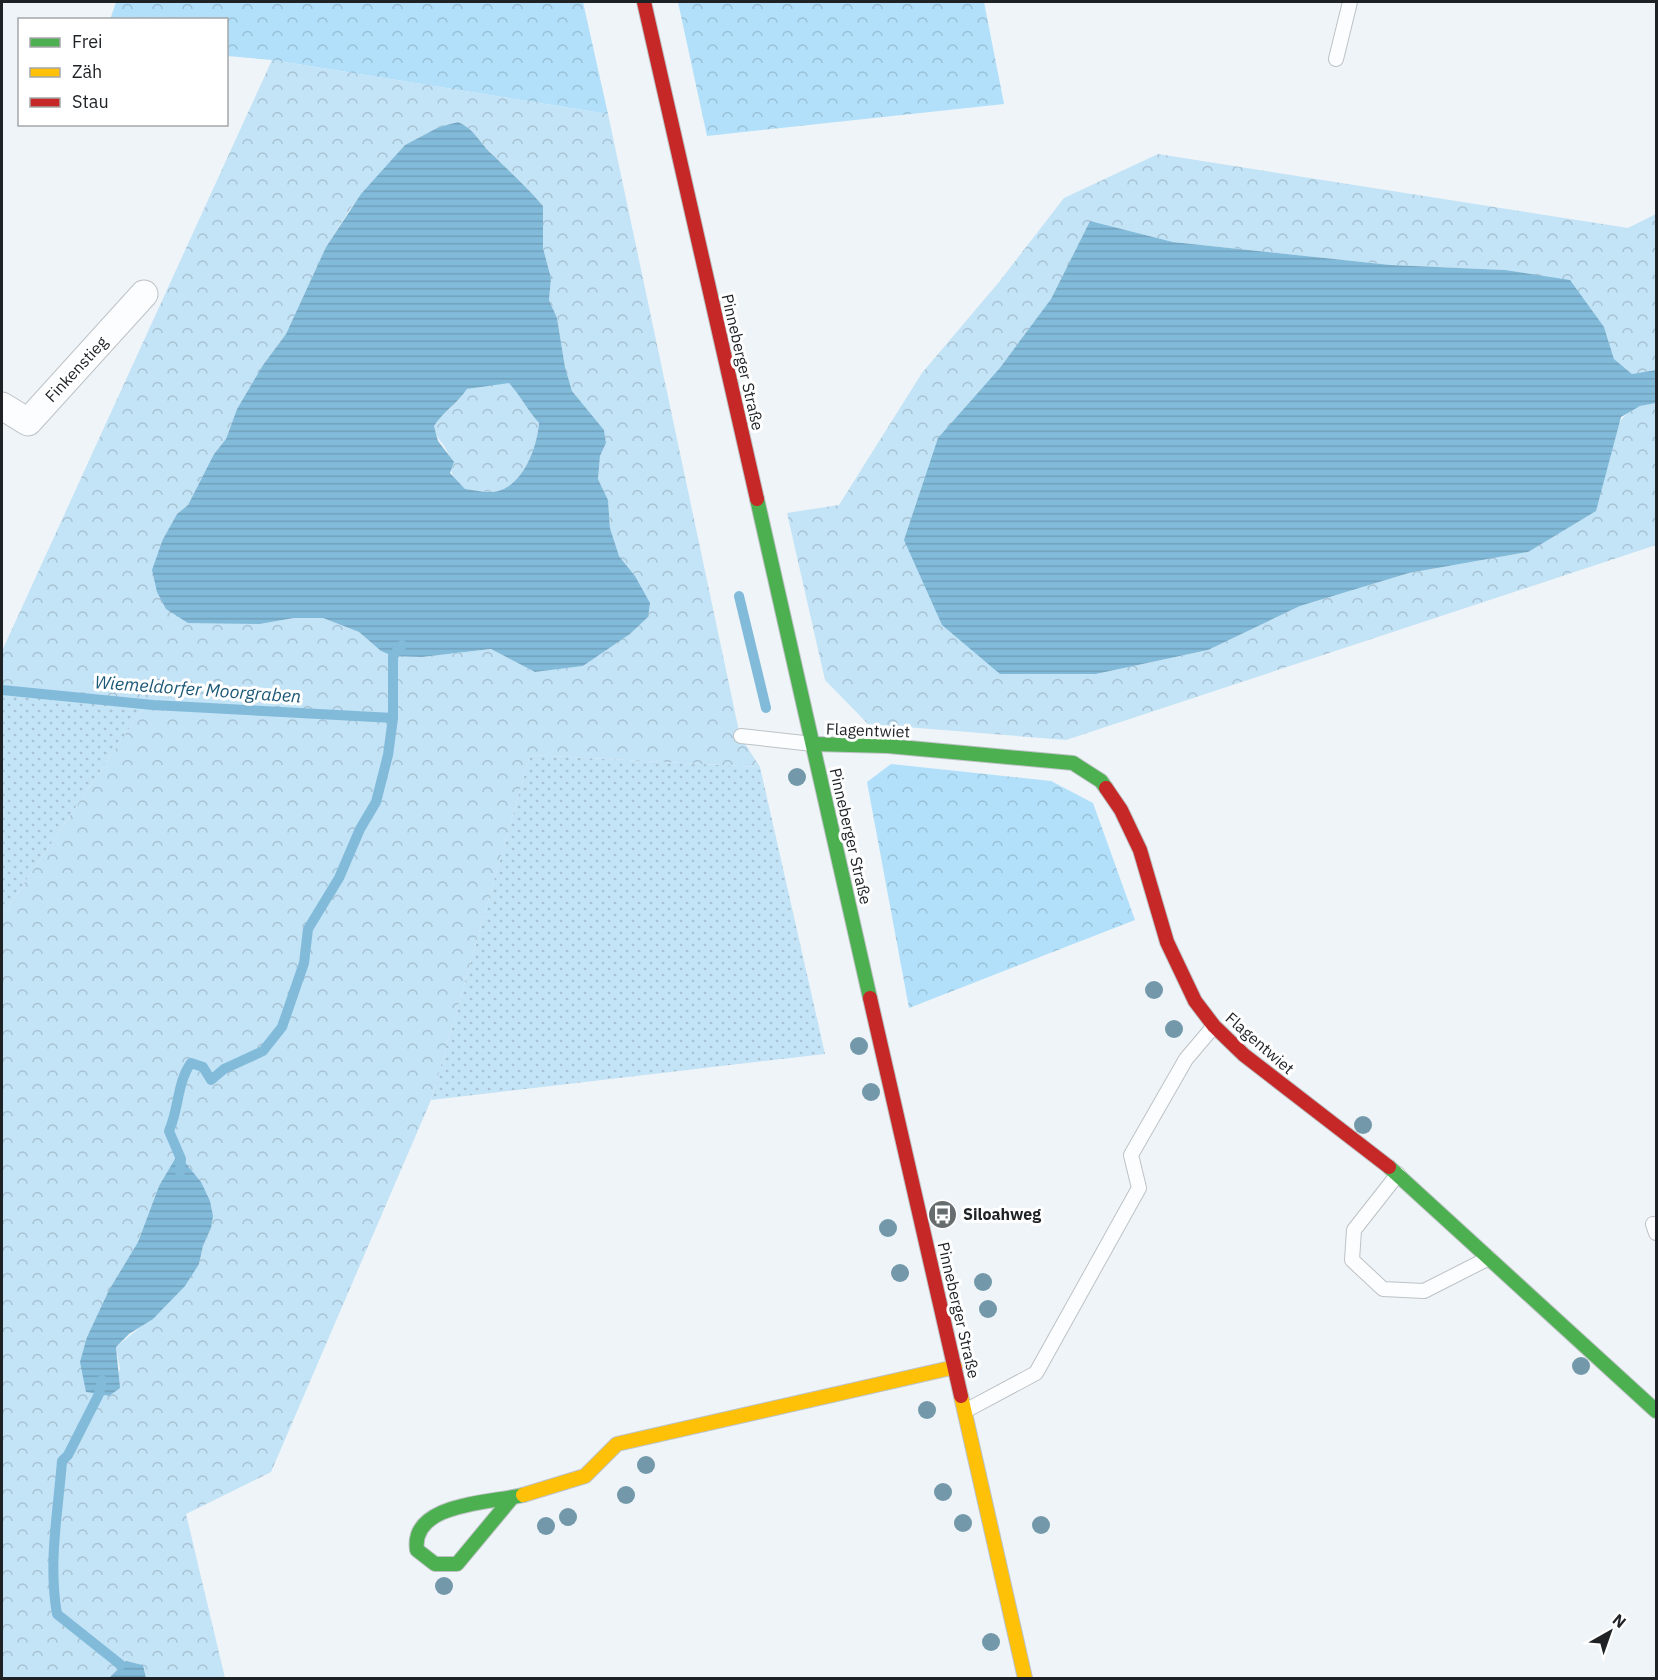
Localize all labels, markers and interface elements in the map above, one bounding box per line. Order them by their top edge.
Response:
legend [18,18,228,126]
text: Frei [72,30,103,53]
text: Zäh [72,60,102,83]
text: Stau [72,90,109,113]
street label: Pinneberger Straße [718,292,768,432]
street label: Finkenstieg [41,332,112,406]
water label: Wiemeldorfer Moorgraben [94,670,302,708]
street label: Flagentwiet [825,719,911,741]
street label: Pinneberger Straße [826,766,876,906]
street label: Flagentwiet [1222,1008,1298,1078]
bus stop icon: Siloahweg [926,1198,958,1230]
place label: Siloahweg [963,1204,1041,1224]
street label: Pinneberger Straße [934,1240,984,1380]
north arrow [1580,1602,1640,1662]
text: N [1609,1609,1631,1632]

